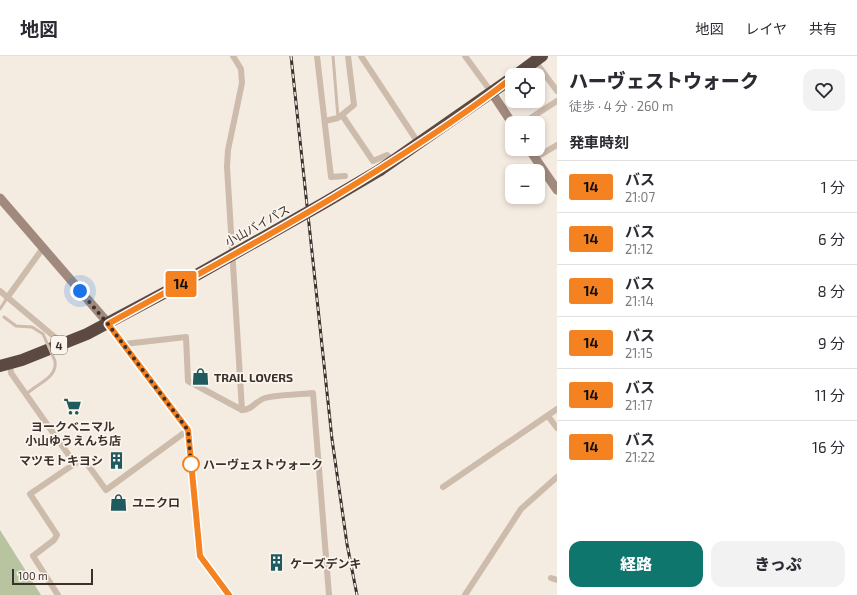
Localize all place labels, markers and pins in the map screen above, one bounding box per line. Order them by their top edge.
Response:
shop icon: TRAIL LOVERS [191,367,211,387]
place label: TRAIL LOVERS [214,370,293,384]
supermarket icon: ヨークベニマル 小山ゆうえんち店 [63,397,83,417]
place label: ヨークベニマル 小山ゆうえんち店 [25,419,121,447]
building icon: マツモトキヨシ [106,450,126,470]
place label: マツモトキヨシ [19,453,103,467]
marker: ハーヴェストウォーク [182,455,200,473]
place label: ハーヴェストウォーク [203,457,323,471]
shop icon: ユニクロ [109,492,129,512]
place label: ユニクロ [132,495,180,509]
building icon: ケーズデンキ [267,553,287,573]
place label: ケーズデンキ [290,556,361,570]

